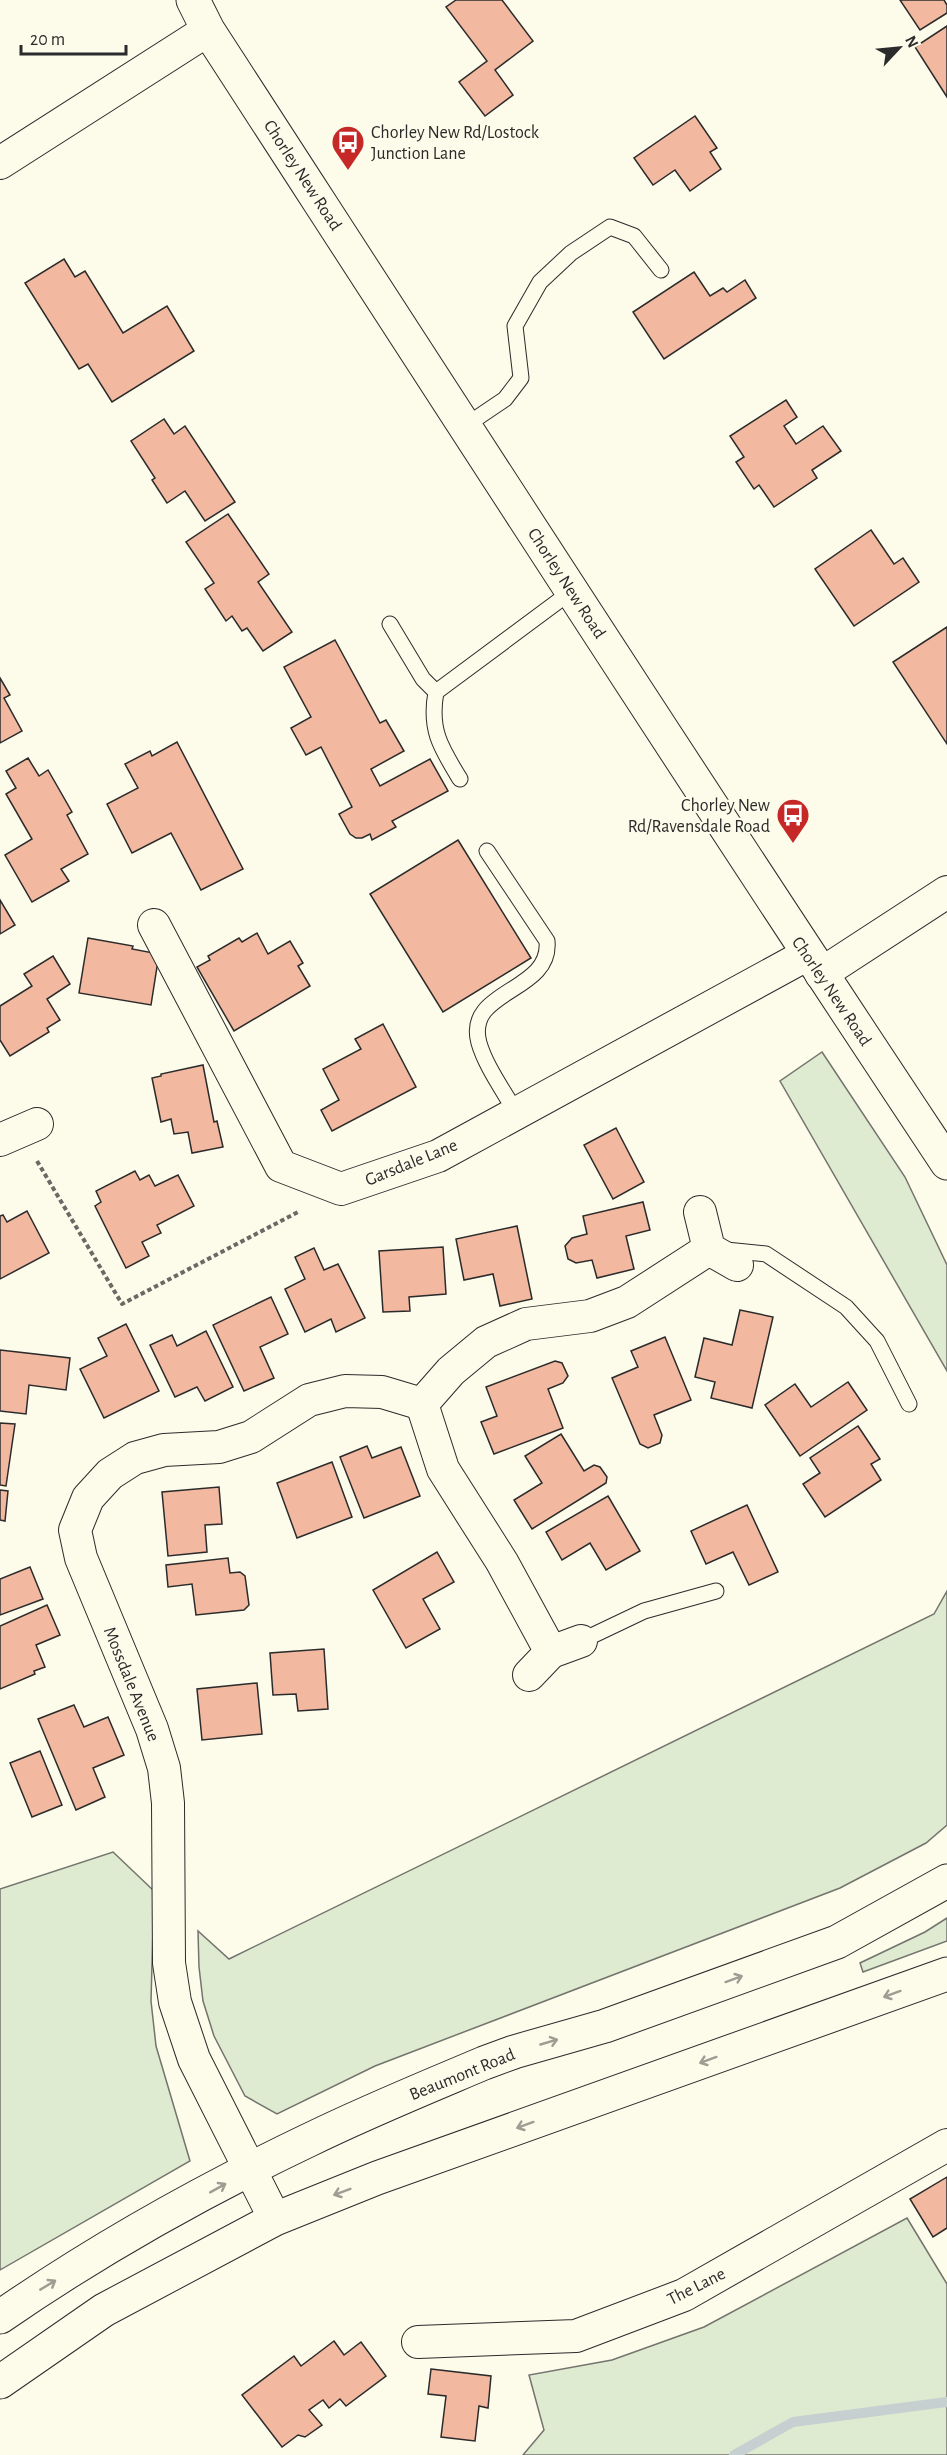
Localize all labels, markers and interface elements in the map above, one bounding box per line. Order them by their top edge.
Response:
scale bar [21,18,126,56]
north arrow [869,18,929,78]
text: 20 m [30,31,65,49]
text: N [902,33,921,50]
street label: Chorley New Road [260,117,344,234]
bus stop icon: Chorley New Rd/Lostock Junction Lane [330,124,366,171]
place label: Chorley New Rd/Lostock Junction Lane [371,124,540,163]
street label: Chorley New Road [524,525,608,642]
place label: Chorley New Rd/Ravensdale Road [628,797,770,836]
bus stop icon: Chorley New Rd/Ravensdale Road [775,797,811,844]
street label: Chorley New Road [788,934,874,1050]
street label: Garsdale Lane [363,1136,460,1190]
street label: Mossdale Avenue [100,1625,162,1744]
one-way arrow [724,1973,743,1984]
one-way arrow [883,1989,902,2000]
one-way arrow [539,2036,558,2047]
street label: Beaumont Road [407,2046,518,2104]
one-way arrow [700,2055,718,2066]
one-way arrow [516,2121,535,2132]
one-way arrow [208,2182,226,2193]
one-way arrow [333,2188,352,2199]
street label: The Lane [665,2265,728,2309]
one-way arrow [40,2278,57,2291]

